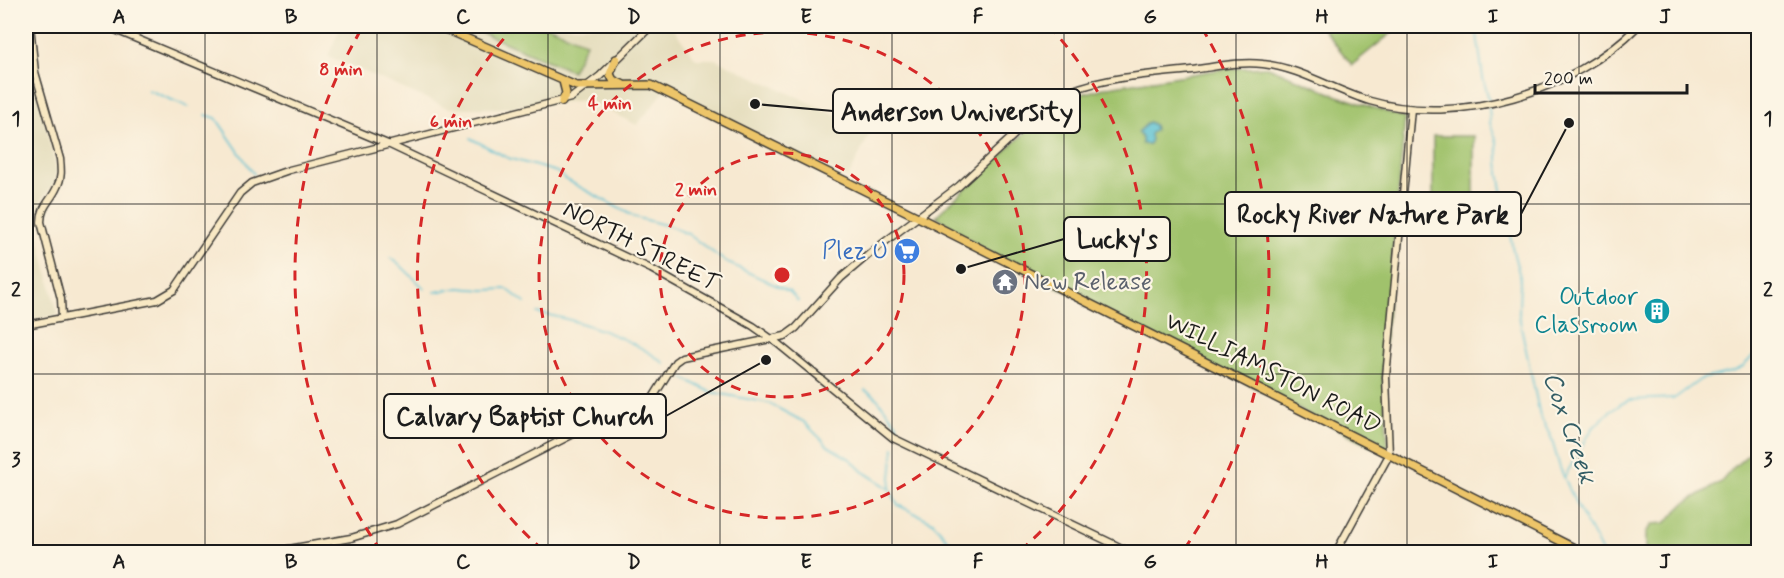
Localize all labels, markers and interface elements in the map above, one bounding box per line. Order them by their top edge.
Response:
text: A [112,4,126,31]
text: B [285,4,298,31]
text: C [456,4,471,31]
text: D [627,4,641,31]
text: E [800,4,812,31]
text: F [973,4,984,31]
text: G [1143,4,1157,31]
text: H [1315,4,1329,31]
text: I [1488,4,1498,31]
text: J [1659,4,1671,31]
scale bar [1535,57,1686,95]
text: 8 min [319,58,363,82]
text: 200 m [1544,67,1593,91]
callout: Anderson University [833,89,1080,133]
text: 4 min [588,92,632,116]
text: Anderson University [841,96,1073,130]
text: 1 [12,106,20,133]
text: 1 [1764,106,1772,133]
text: 6 min [430,110,472,134]
text: 2 min [675,178,717,202]
callout: Rocky River Nature Park [1225,192,1521,236]
street label: NORTH STREET [557,194,725,300]
text: Rocky River Nature Park [1237,199,1509,233]
callout: Lucky's [1064,217,1170,261]
text: Lucky's [1076,224,1158,258]
place label: Plez U [822,236,888,267]
supermarket icon: Plez U [892,236,922,266]
centre of rings [772,265,792,285]
temple icon: New Release [990,267,1020,297]
place label: New Release [1024,267,1152,298]
text: 2 [11,277,21,304]
text: 2 [1763,277,1773,304]
place label: Outdoor Classroom [1534,282,1639,341]
building icon: Outdoor Classroom [1642,296,1672,326]
street label: WILLIAMSTON ROAD [1160,306,1386,442]
water label: Cox Creek [1534,368,1604,490]
callout: Calvary Baptist Church [384,394,666,438]
text: Calvary Baptist Church [396,401,654,435]
text: 3 [11,447,21,474]
text: 3 [1763,447,1773,474]
text: A [112,549,126,576]
text: B [285,549,298,576]
text: C [456,549,471,576]
text: D [627,549,641,576]
text: E [800,549,812,576]
text: F [973,549,984,576]
text: G [1143,549,1157,576]
text: H [1315,549,1329,576]
text: I [1488,549,1498,576]
text: J [1659,549,1671,576]

